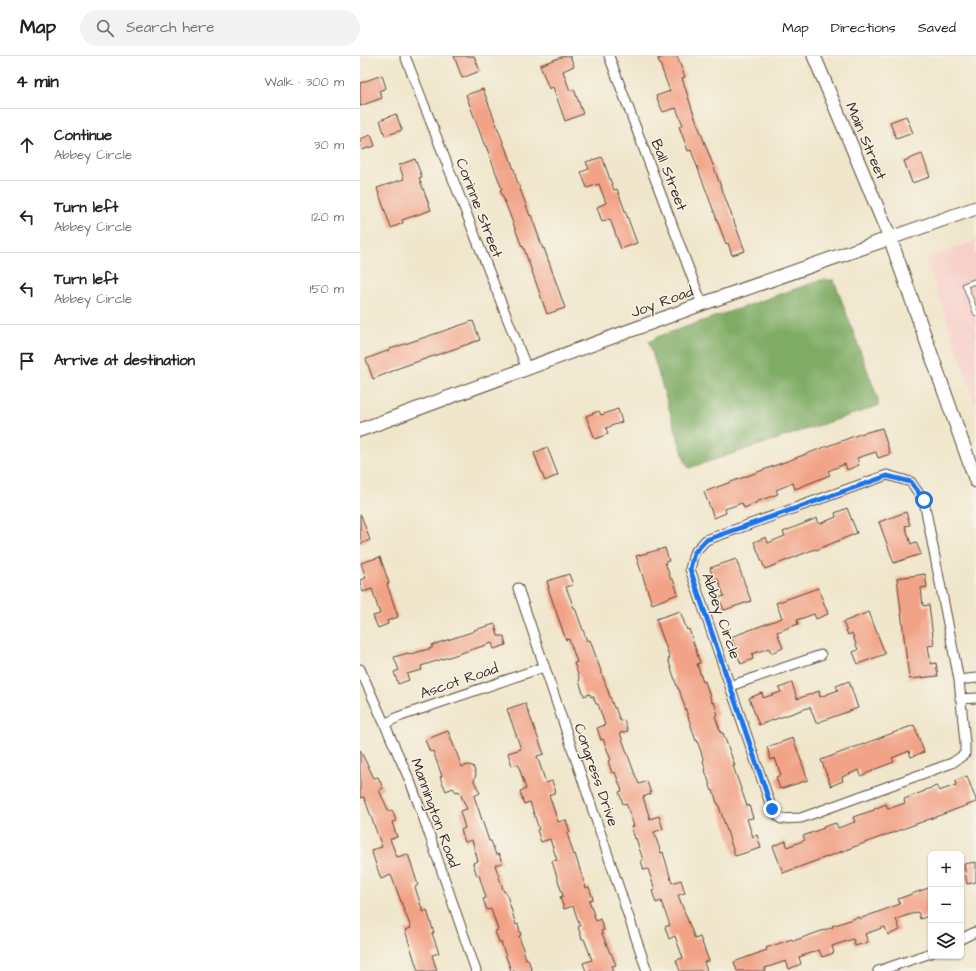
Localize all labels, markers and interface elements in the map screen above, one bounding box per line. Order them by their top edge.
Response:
search box [80,10,360,46]
text: Map [20,14,56,41]
icon: search [94,17,116,39]
text: Search here [126,17,215,38]
text: Map [782,18,809,38]
text: Directions [831,18,896,38]
text: Saved [918,18,956,38]
text: 4 min [16,70,59,94]
text: Walk · 300 m [265,73,344,91]
street label: Main Street [840,99,892,183]
text: Continue [54,125,112,146]
icon: ahead [16,134,38,156]
text: 30 m [314,136,344,154]
street label: Ball Street [646,136,692,214]
text: Abbey Circle [54,146,132,164]
street label: Corinne Street [450,155,508,261]
text: Turn left [54,197,118,218]
icon: left [16,206,38,228]
text: 120 m [311,208,344,226]
text: Abbey Circle [54,218,132,236]
text: Turn left [54,269,118,290]
icon: left [16,278,38,300]
text: 150 m [310,280,344,298]
street label: Joy Road [628,281,697,324]
text: Abbey Circle [54,290,132,308]
icon: arrive [16,350,38,372]
text: Arrive at destination [54,350,195,371]
route start [915,491,933,509]
street label: Abbey Circle [695,570,746,662]
street label: Ascot Road [417,658,501,704]
street label: Congress Drive [568,721,623,830]
street label: Mannington Road [405,755,465,871]
route end [763,800,781,818]
map controls [928,851,964,959]
button: + [928,851,964,887]
button: − [928,887,964,923]
button: layers [928,923,964,959]

